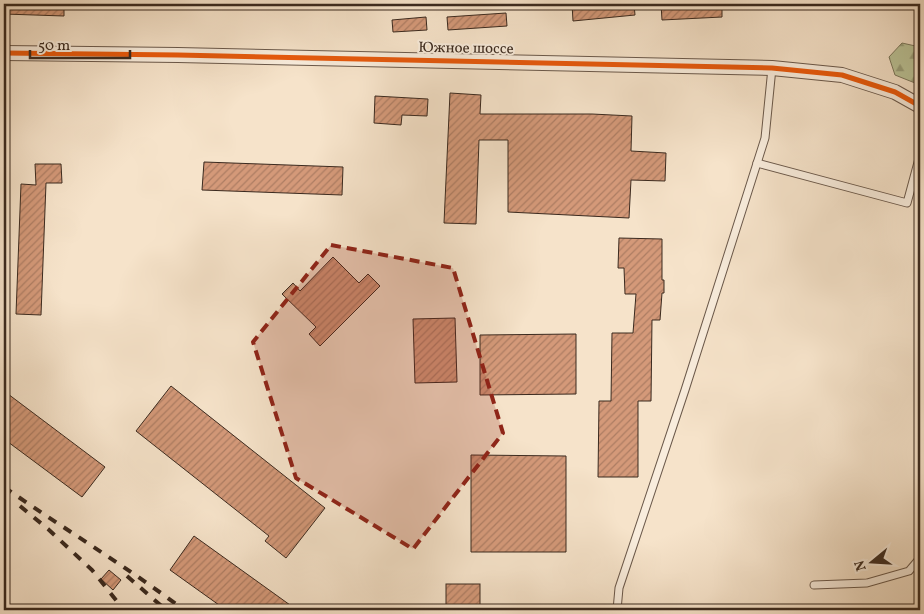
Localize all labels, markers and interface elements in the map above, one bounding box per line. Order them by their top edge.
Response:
scale bar [30,28,130,60]
text: 50 m [38,36,70,57]
street label: Южное шоссе [418,38,514,60]
north arrow [846,536,896,586]
text: N [850,558,872,573]

